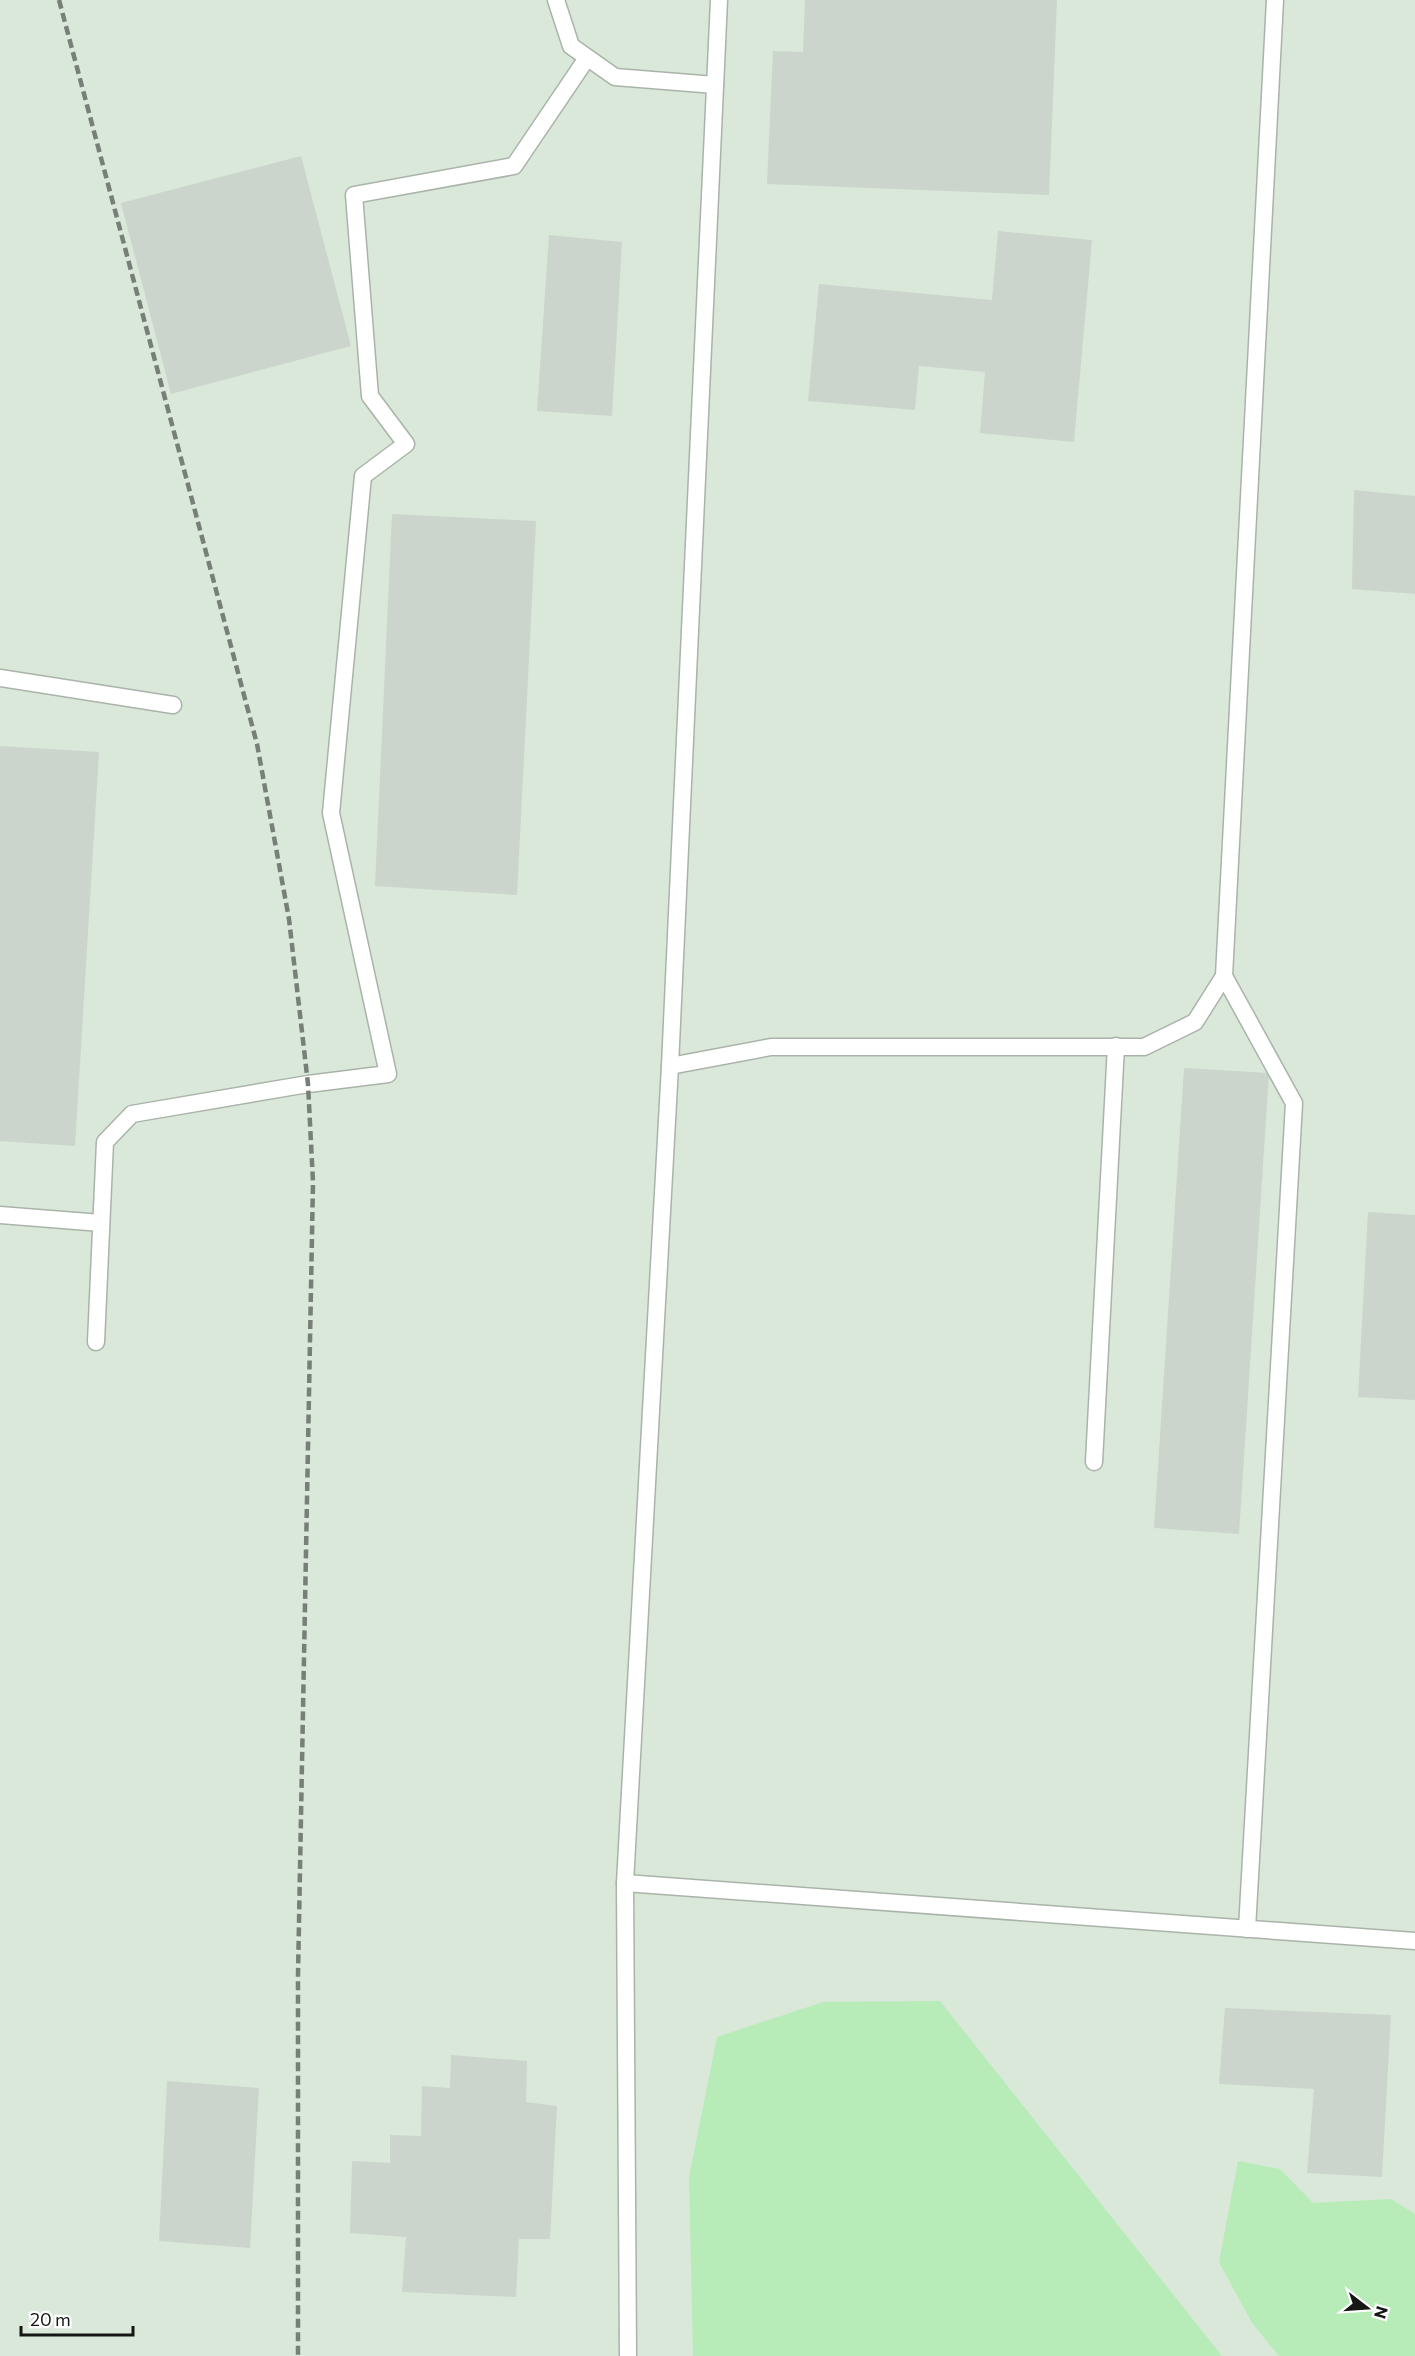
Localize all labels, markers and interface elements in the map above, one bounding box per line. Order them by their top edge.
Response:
north arrow [1337,2278,1397,2338]
scale bar [21,2299,134,2337]
text: N [1371,2304,1393,2321]
text: 20 m [30,2308,71,2330]

